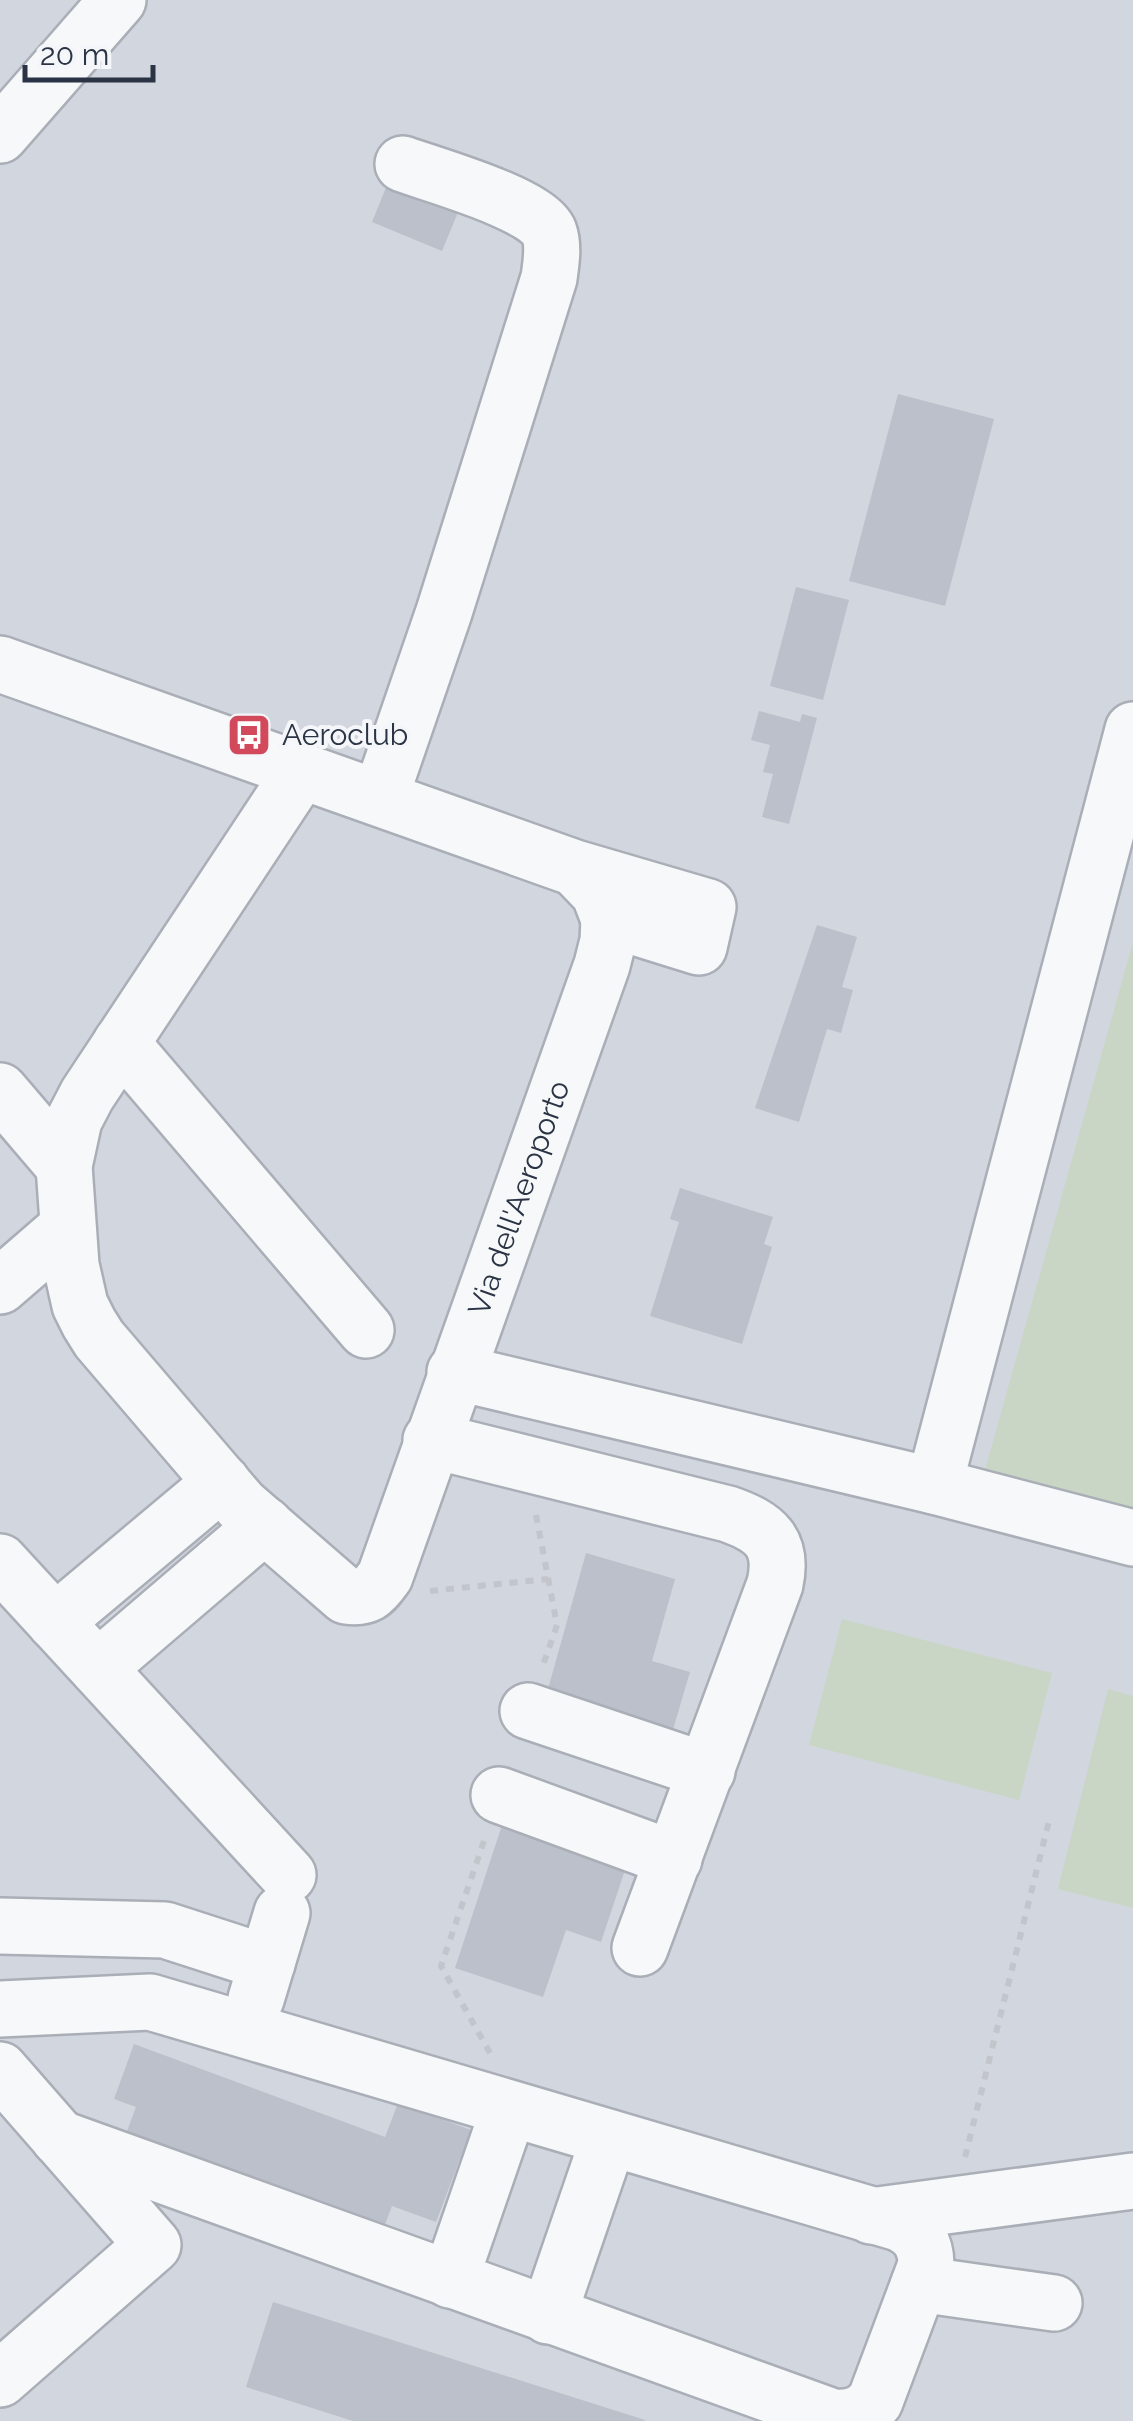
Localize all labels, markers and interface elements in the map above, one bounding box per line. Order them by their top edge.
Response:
scale bar [25,20,152,82]
text: 20 m [40,37,109,72]
bus stop icon: Aeroclub [226,712,272,758]
place label: Aeroclub [282,717,408,752]
street label: Via dell'Aeroporto [461,1076,577,1320]

